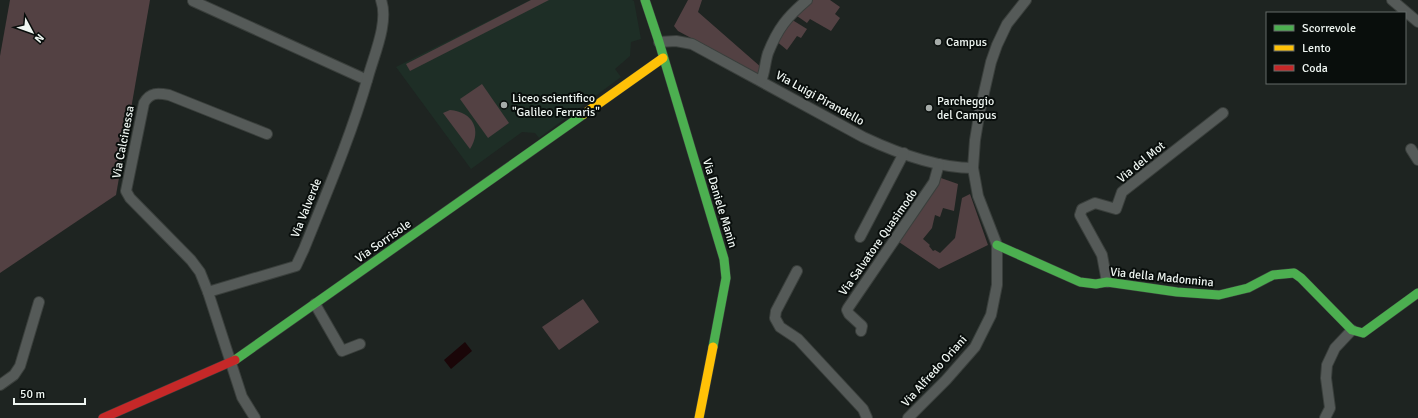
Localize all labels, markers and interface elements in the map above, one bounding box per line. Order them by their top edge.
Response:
north arrow [12,12,52,52]
legend [1266,12,1406,84]
text: Scorrevole [1302,21,1356,36]
text: N [32,31,47,45]
place label: Campus [946,35,987,50]
marker: Campus [933,37,943,47]
text: Lento [1302,41,1331,56]
text: Coda [1302,61,1328,76]
street label: Via Luigi Pirandello [773,68,867,129]
place label: Liceo scientifico "Galileo Ferraris" [512,91,600,120]
place label: Parcheggio del Campus [937,94,997,123]
marker: Liceo scientifico "Galileo Ferraris" [499,100,509,110]
marker: Parcheggio del Campus [924,103,934,113]
street label: Via Calcinessa [109,104,138,180]
street label: Via del Mot [1114,138,1168,186]
street label: Via Daniele Manin [699,157,740,250]
street label: Via Valverde [288,176,325,240]
street label: Via Salvatore Quasimodo [836,186,921,299]
street label: Via Sorrisole [352,217,414,266]
street label: Via della Madonnina [1109,265,1215,290]
street label: Via Alfredo Oriani [898,333,970,410]
scale bar [14,380,85,406]
text: 50 m [20,387,45,402]

